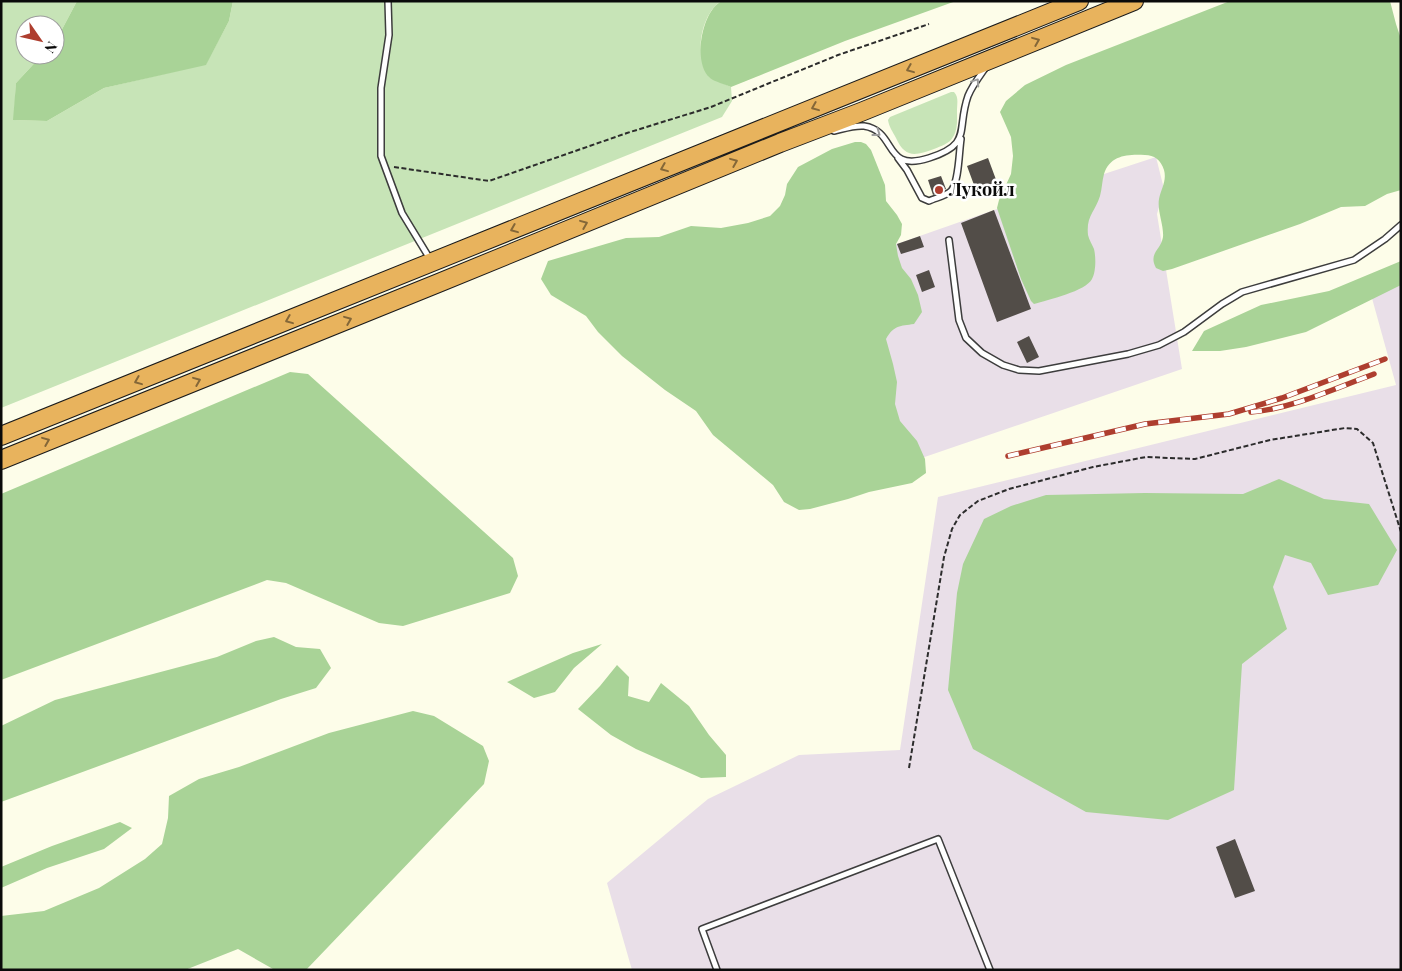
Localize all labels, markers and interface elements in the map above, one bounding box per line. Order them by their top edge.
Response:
north arrow [15,15,65,65]
one-way arrow [1031,37,1040,47]
text: N [40,38,62,57]
one-way arrow [906,63,915,73]
one-way arrow [970,78,979,88]
one-way arrow [811,101,820,112]
one-way arrow [871,127,881,136]
one-way arrow [729,158,738,168]
one-way arrow [660,162,669,173]
place label: Лукойл [948,177,1015,201]
marker: Лукойл [933,184,945,196]
one-way arrow [579,219,588,230]
one-way arrow [510,223,519,234]
one-way arrow [285,314,294,324]
one-way arrow [343,316,352,326]
one-way arrow [135,375,143,385]
one-way arrow [192,376,201,387]
one-way arrow [42,437,50,447]

